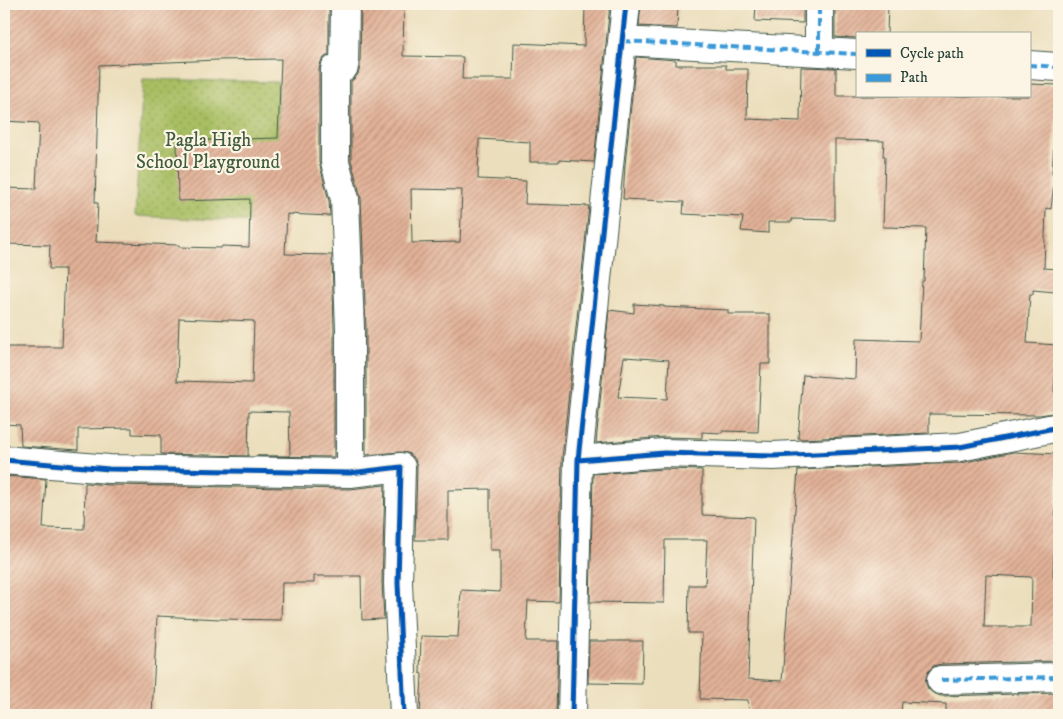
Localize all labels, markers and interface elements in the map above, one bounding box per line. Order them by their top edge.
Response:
legend [856,32,1030,98]
text: Cycle path [900,44,964,63]
text: Path [900,68,928,87]
park label: Pagla High School Playground [136,129,280,174]

